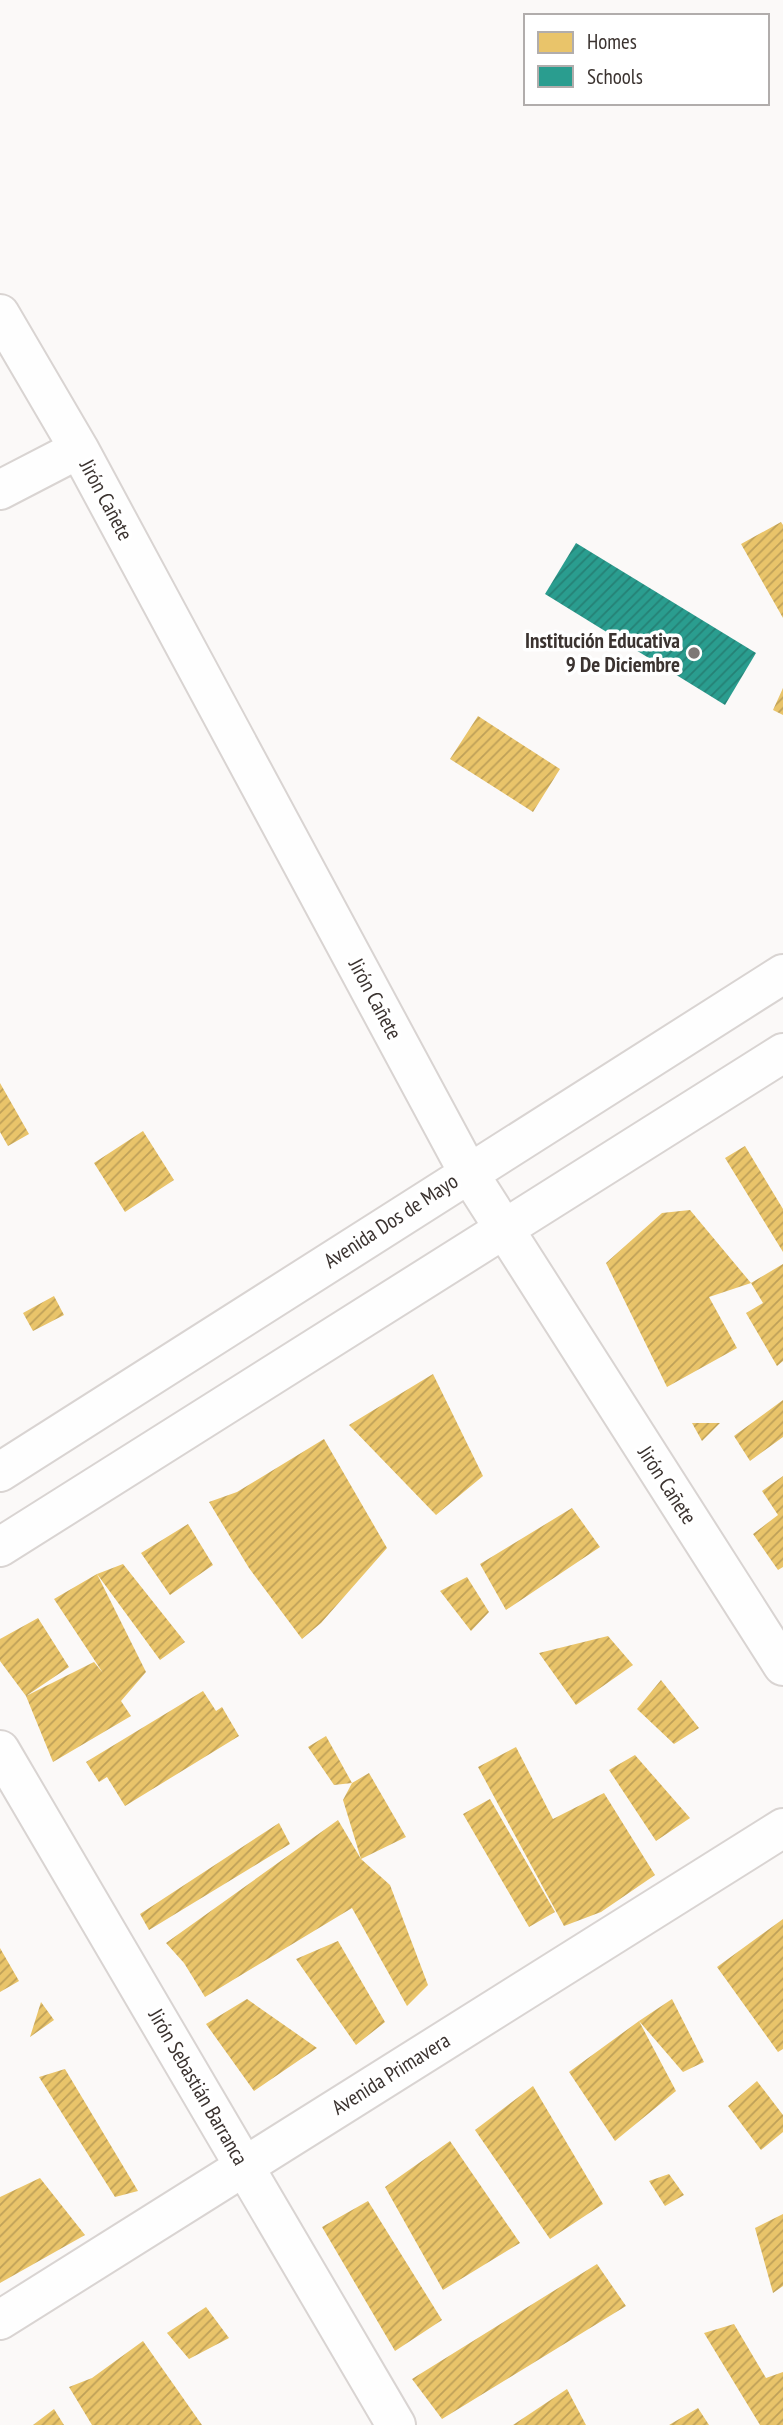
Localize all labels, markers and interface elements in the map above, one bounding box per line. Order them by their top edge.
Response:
legend [524,14,769,105]
text: Homes [587,28,637,55]
text: Schools [587,63,643,90]
street label: Jirón Cañete [73,454,139,545]
place label: Institución Educativa 9 De Diciembre [525,627,680,678]
marker: Institución Educativa 9 De Diciembre [686,645,702,661]
street label: Jirón Cañete [342,953,408,1044]
street label: Avenida Dos de Mayo [319,1167,463,1274]
street label: Jirón Cañete [632,1440,703,1529]
street label: Jirón Sebastián Barranca [142,2003,254,2170]
street label: Avenida Primavera [327,2027,455,2121]

